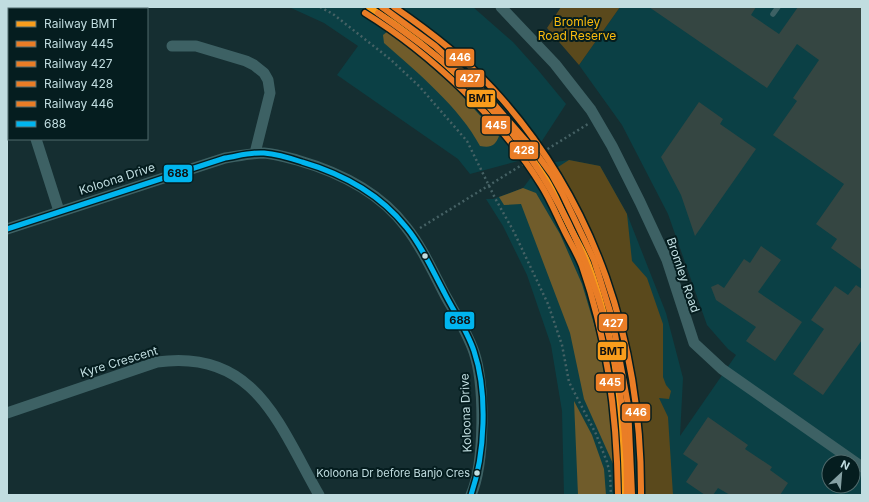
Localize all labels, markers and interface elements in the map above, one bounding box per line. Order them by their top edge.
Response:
legend [8,8,148,140]
park label: Bromley Road Reserve [538,14,616,43]
text: Railway BMT [44,16,117,31]
text: Railway 445 [44,36,114,51]
line badge: 446 [445,48,475,67]
text: 446 [449,50,471,64]
text: Railway 427 [44,56,113,71]
line badge: 427 [455,69,485,88]
text: 427 [460,71,480,85]
text: Railway 428 [44,76,113,91]
line badge: BMT [466,89,496,108]
text: BMT [469,91,493,105]
text: Railway 446 [44,96,114,111]
line badge: 445 [481,115,511,135]
text: 688 [44,116,66,131]
text: 445 [485,118,507,132]
line badge: 428 [509,141,539,160]
text: 428 [513,143,535,157]
street label: Koloona Drive [77,159,157,198]
line badge: 688 [163,164,193,183]
text: 688 [167,166,189,180]
street label: Bromley Road [664,235,703,314]
unlabelled marker [420,251,430,261]
line badge: 688 [444,311,475,330]
text: 688 [449,313,471,327]
line badge: 427 [598,313,628,332]
text: 427 [603,316,623,330]
line badge: BMT [597,341,627,361]
street label: Kyre Crescent [78,343,160,380]
text: BMT [600,344,624,358]
street label: Koloona Drive [457,373,474,453]
line badge: 445 [595,373,625,392]
text: 445 [599,375,621,389]
line badge: 446 [621,403,651,422]
text: 446 [625,405,647,419]
north arrow [821,454,861,494]
text: N [839,457,852,473]
place label: Koloona Dr before Banjo Cres [316,466,470,480]
marker: Koloona Dr before Banjo Cres [472,468,482,478]

